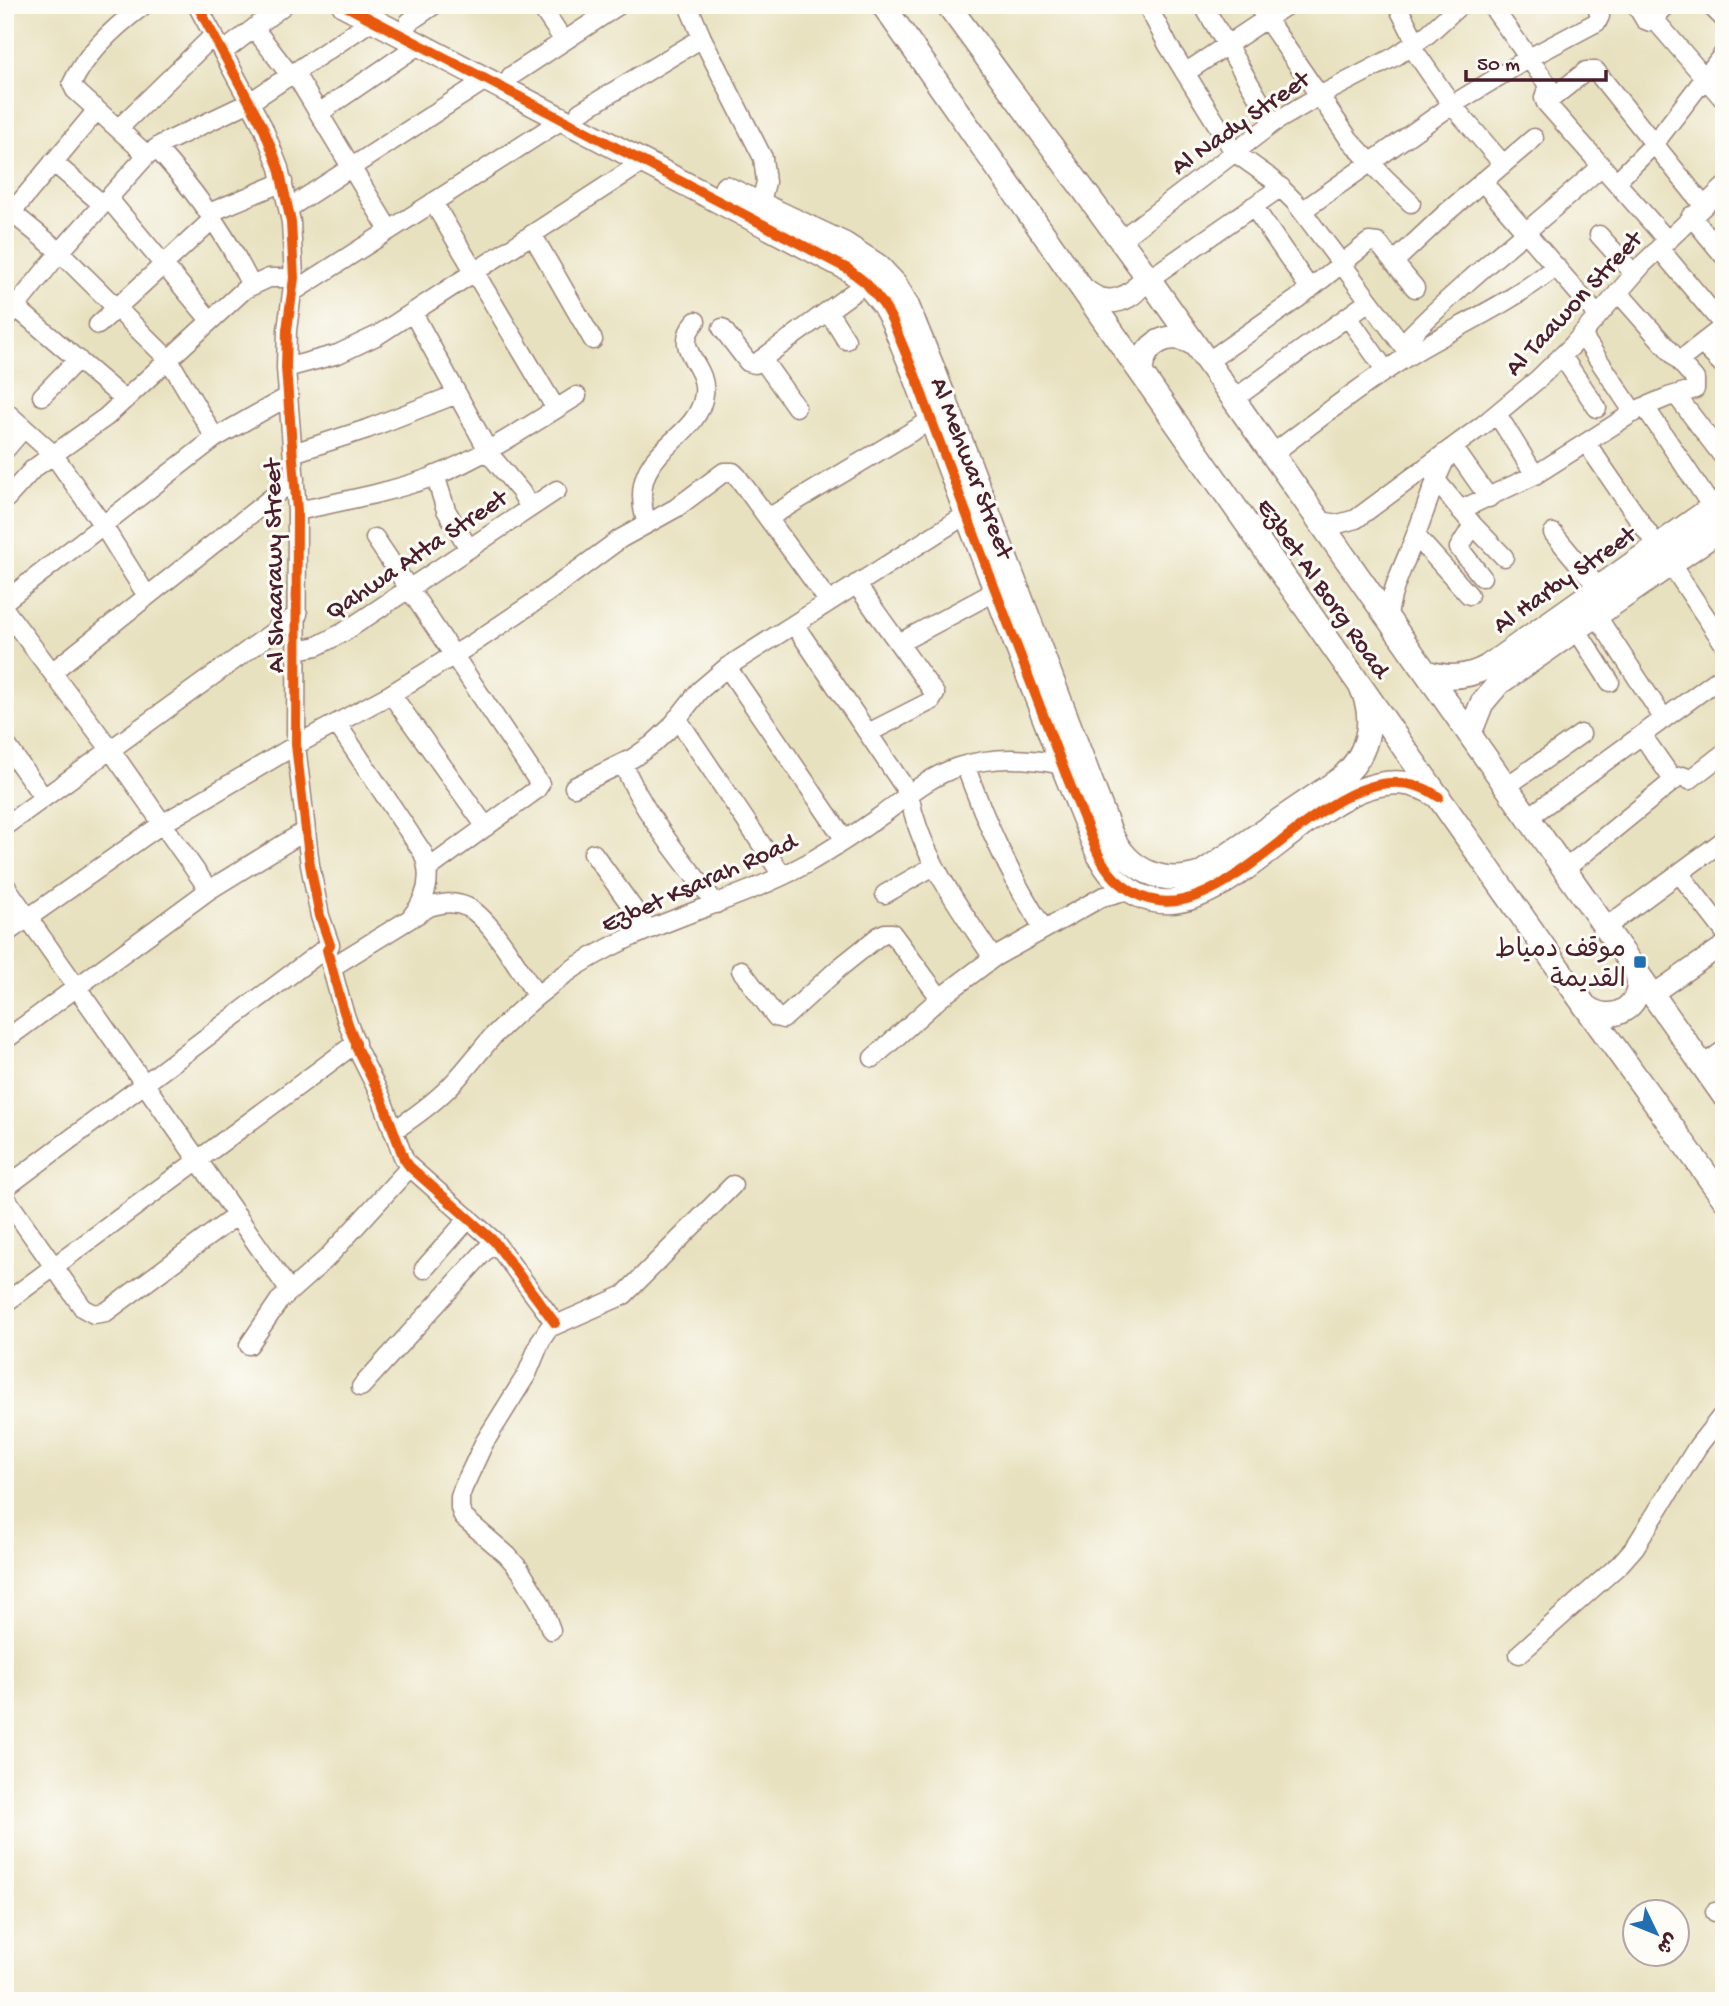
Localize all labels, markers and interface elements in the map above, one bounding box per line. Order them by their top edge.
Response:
scale bar [1466,38,1606,82]
text: 50 m [1477,54,1520,79]
street label: Al Nady Street [1166,64,1319,184]
street label: Al Taawon Street [1500,224,1652,384]
street label: Al Mehwar Street [921,373,1020,566]
street label: Al Shaarawy Street [259,456,294,673]
street label: Qahwa Atta Street [321,483,516,629]
street label: Ezbet Al Borg Road [1248,494,1396,687]
street label: Al Harby Street [1488,520,1645,642]
street label: Ezbet Ksarah Road [597,827,804,942]
place label: موقف دمياط القديمة [1495,936,1626,997]
marker: موقف دمياط القديمة [1632,954,1648,970]
north arrow [1620,1898,1690,1968]
text: ش [1650,1927,1681,1958]

